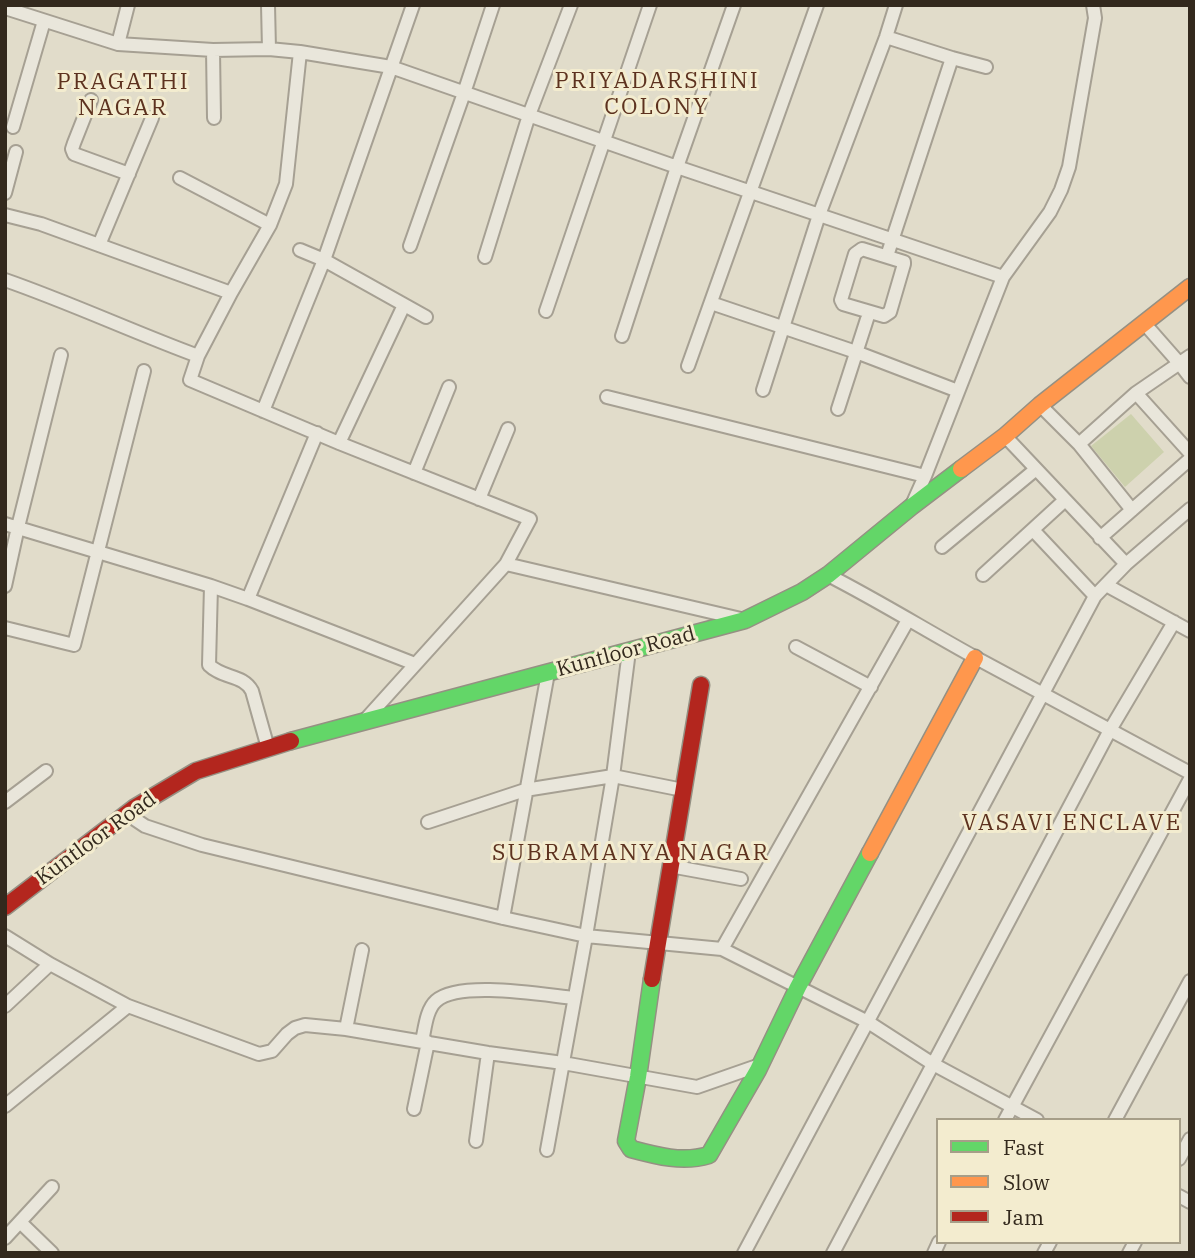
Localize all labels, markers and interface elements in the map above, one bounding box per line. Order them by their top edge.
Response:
district label: PRIYADARSHINI COLONY [556,67,758,121]
district label: PRAGATHI NAGAR [57,68,189,122]
street label: Kuntloor Road [554,621,698,683]
street label: Kuntloor Road [31,787,161,891]
district label: VASAVI ENCLAVE [964,809,1180,837]
district label: SUBRAMANYA NAGAR [494,839,768,867]
legend [936,1118,1181,1244]
text: Fast [1003,1133,1044,1161]
text: Slow [1003,1168,1050,1196]
text: Jam [1003,1203,1044,1231]

